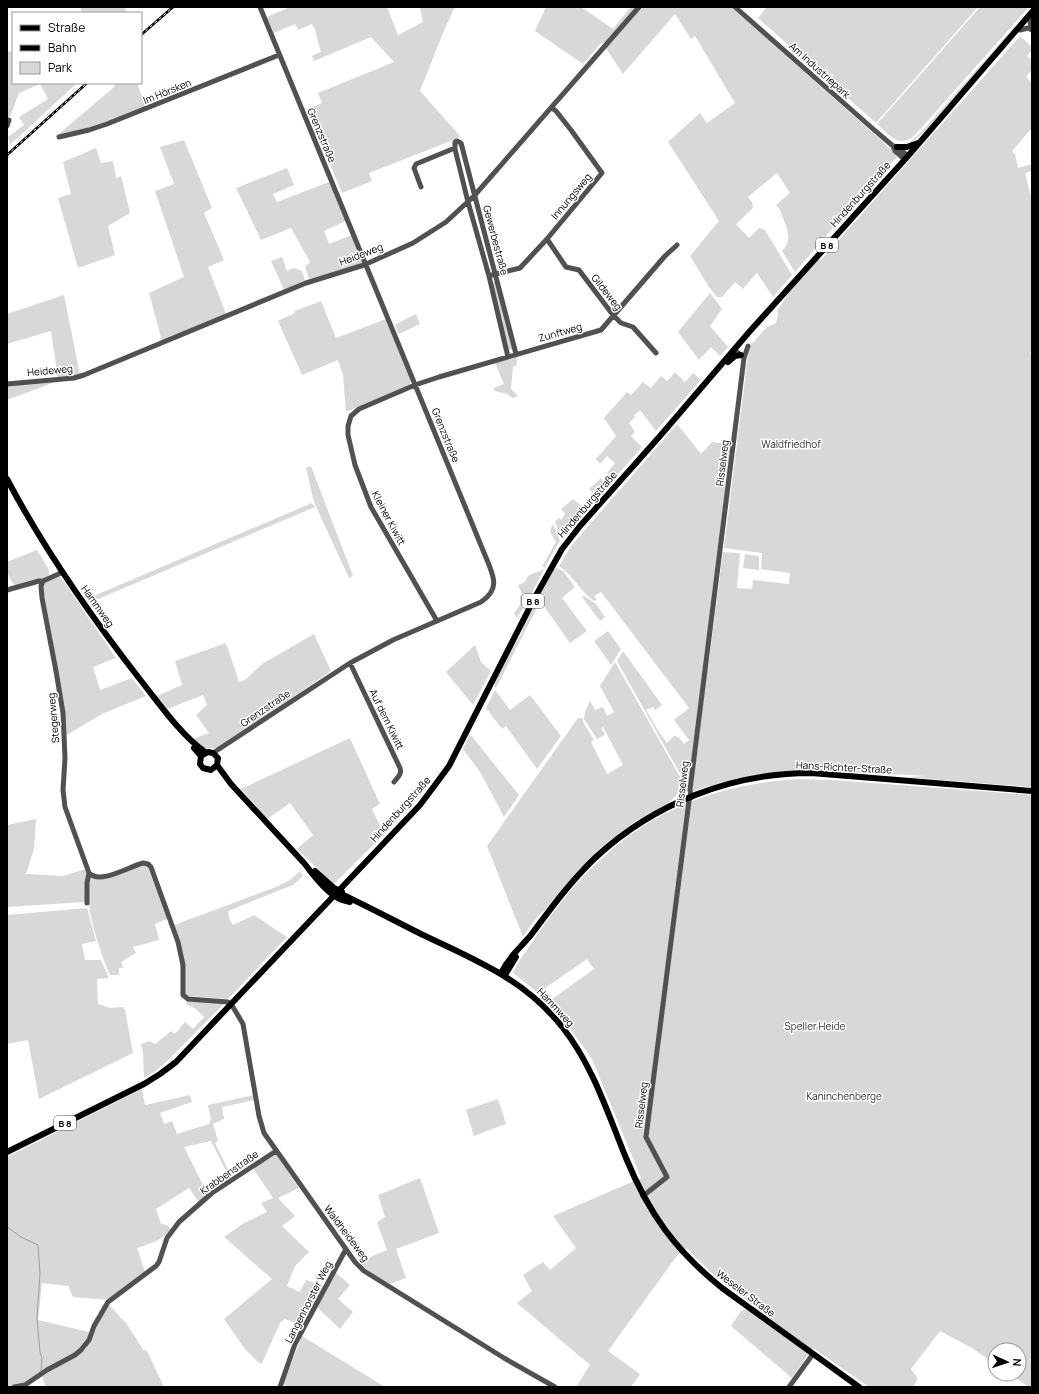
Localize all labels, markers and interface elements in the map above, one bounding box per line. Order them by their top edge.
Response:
legend [12,12,142,84]
text: Straße [48,19,85,36]
text: Bahn [48,39,76,56]
street label: Am Industriepark [786,39,854,102]
text: Park [48,59,73,76]
street label: Im Hörsken [141,75,193,107]
street label: Grenzstraße [304,106,340,164]
street label: Hindenburgstraße [827,158,893,230]
street label: Innungsweg [548,170,595,222]
street label: Gewerbestraße [480,204,512,276]
road number: B 8 [816,238,838,252]
street label: Heideweg [337,239,385,269]
street label: Gildeweg [588,271,626,313]
street label: Zunftweg [537,319,584,345]
street label: Heideweg [27,361,74,379]
street label: Grenzstraße [429,406,463,464]
park label: Waldfriedhof [761,437,821,451]
street label: Risselweg [712,439,732,487]
street label: Hindenburgstraße [554,468,620,540]
street label: Kleiner Kiwitt [369,488,409,548]
street label: Hammweg [78,582,118,630]
road number: B 8 [522,594,544,608]
street label: Grenzstraße [237,686,293,730]
street label: Auf dem Kiwitt [366,686,408,752]
street label: Stegerweg [44,692,62,744]
street label: Hans-Richter-Straße [796,757,893,777]
street label: Risselweg [672,760,692,808]
street label: Hindenburgstraße [367,773,433,845]
street label: Hammweg [534,984,578,1030]
park label: Speller Heide [785,1019,846,1033]
street label: Risselweg [631,1081,651,1129]
park label: Kaninchenberge [806,1089,882,1103]
road number: B 8 [54,1116,76,1130]
street label: Krabbenstraße [197,1147,261,1197]
street label: Waldheideweg [321,1202,373,1264]
street label: Langenhorster Weg [281,1258,335,1345]
street label: Weseler Straße [714,1266,778,1320]
north arrow [987,1342,1027,1382]
text: N [1010,1358,1025,1367]

